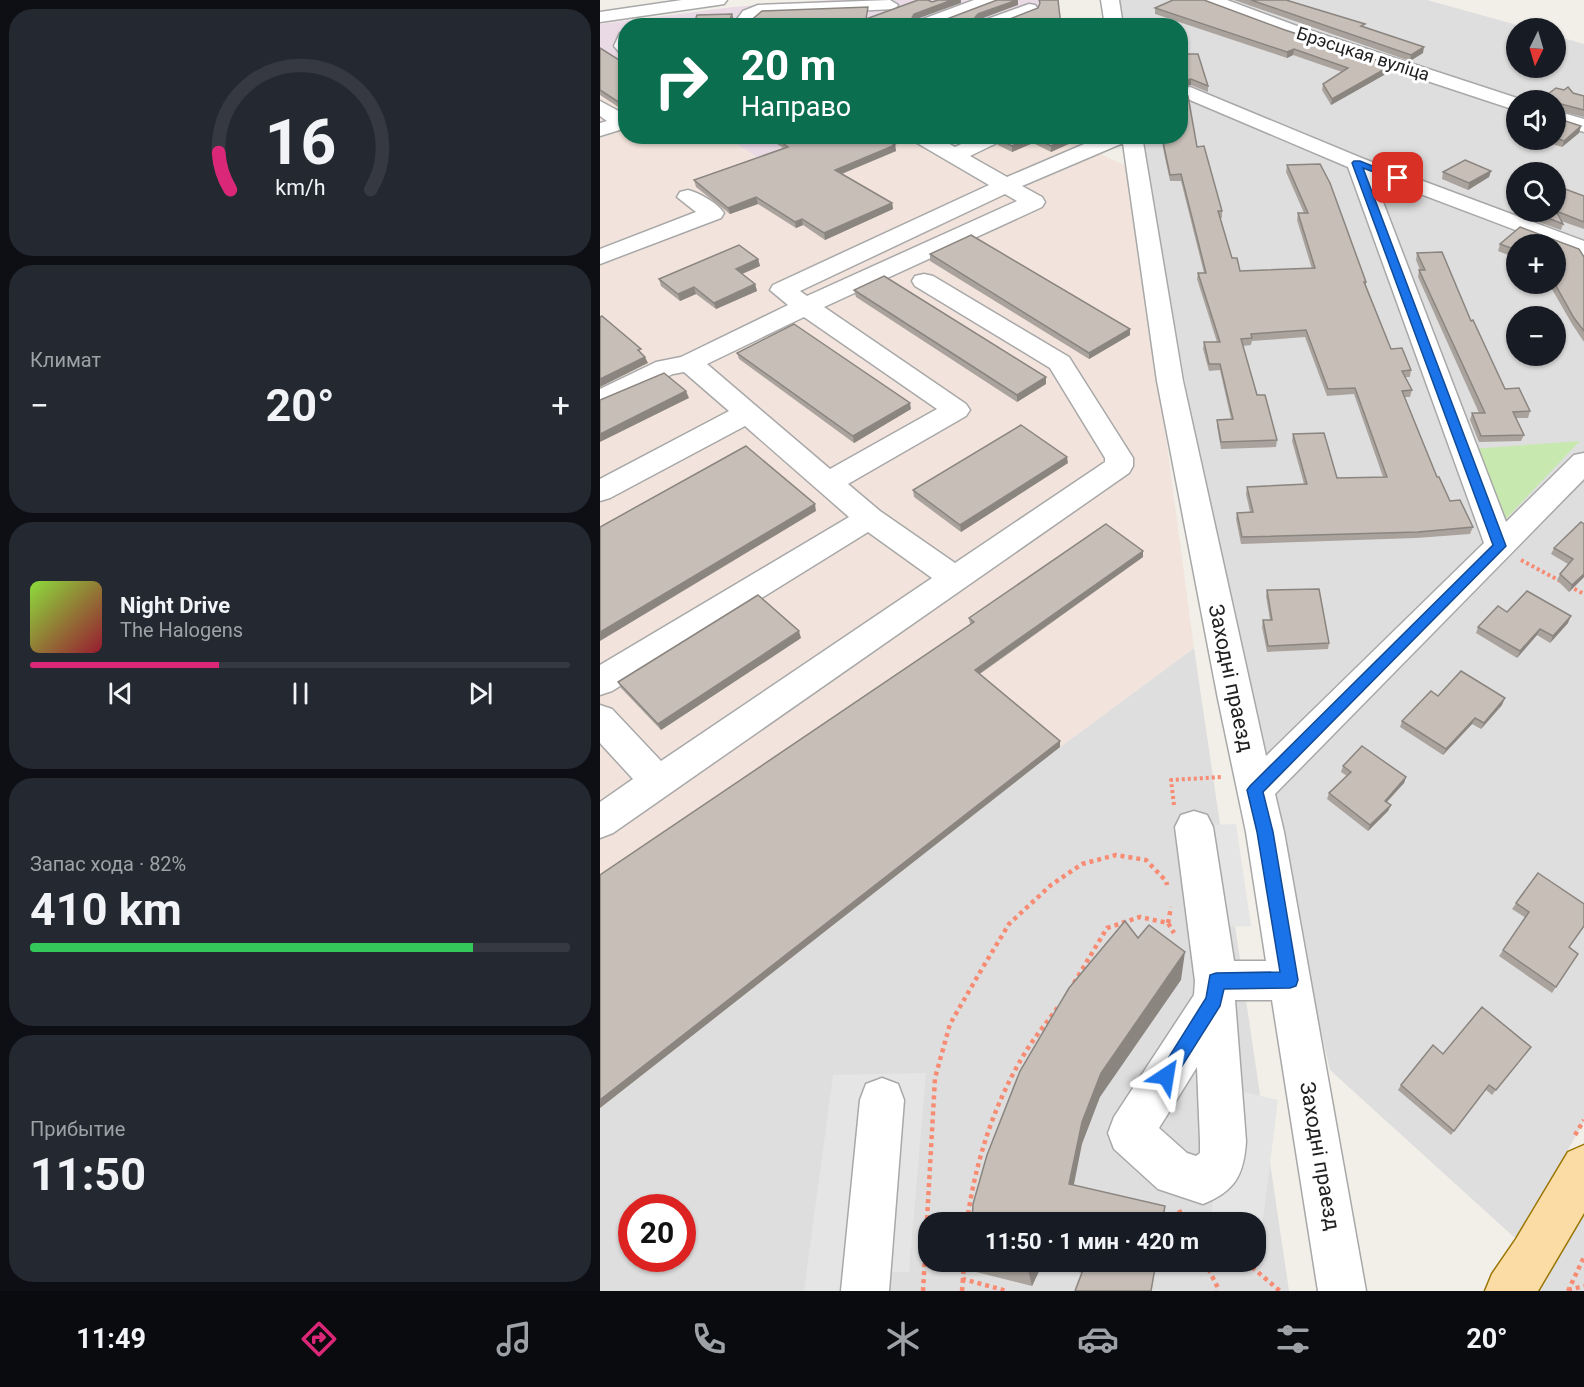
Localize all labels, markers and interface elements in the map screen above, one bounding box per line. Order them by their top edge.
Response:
north arrow [1506,18,1566,78]
map controls [1506,18,1566,366]
street label: Брэсцкая вуліца [1294,22,1432,85]
text: 20 m [741,41,836,90]
icon: right [642,42,720,120]
button: sound [1506,90,1566,150]
text: Направо [741,91,851,123]
text: 16 [264,106,336,179]
pin [1372,152,1423,203]
icon: arrive [1381,161,1414,194]
button: search [1506,162,1566,222]
text: km/h [275,175,325,200]
button: + [1506,234,1566,294]
button: − [1506,306,1566,366]
text: Климат [30,348,101,372]
text: 20° [265,379,335,432]
text: − [30,386,49,425]
text: + [551,386,570,425]
text: Night Drive [120,593,230,618]
street label: Заходні праезд [1204,602,1258,754]
text: The Halogens [120,618,243,642]
icon: previous [104,677,137,710]
icon: pause [284,677,317,710]
icon: next [464,677,497,710]
text: Запас хода · 82% [30,852,186,876]
text: 410 km [30,883,182,936]
position arrow [1134,1044,1198,1108]
street label: Заходні праезд [1295,1080,1345,1232]
text: Прибытие [30,1117,125,1141]
text: 11:50 [30,1148,146,1201]
speed limit sign: 20 [618,1194,696,1272]
text: 11:50 · 1 мин · 420 m [985,1229,1199,1254]
icon: directions [298,1318,340,1360]
icon: music [493,1318,535,1360]
icon: phone [688,1318,730,1360]
icon: climate [882,1318,924,1360]
icon: car [1077,1318,1119,1360]
icon: filters [1272,1318,1314,1360]
text: 11:49 [76,1323,146,1355]
text: 20° [1466,1323,1508,1355]

